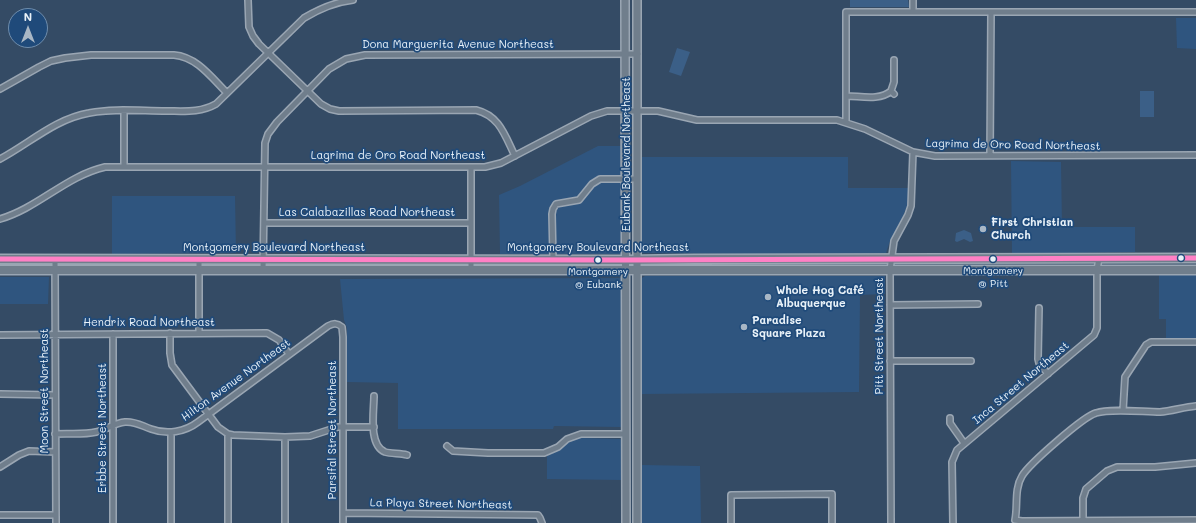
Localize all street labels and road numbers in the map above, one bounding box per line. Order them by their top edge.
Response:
street label: Dona Marguerita Avenue Northeast [362,38,554,52]
street label: Eubank Boulevard Northeast [620,77,634,231]
street label: Lagrima de Oro Road Northeast [926,137,1100,153]
street label: Lagrima de Oro Road Northeast [311,149,485,163]
street label: Las Calabazillas Road Northeast [279,206,455,220]
street label: Montgomery Boulevard Northeast [183,241,365,255]
street label: Montgomery Boulevard Northeast [507,241,689,255]
street label: Pitt Street Northeast [873,278,887,394]
street label: Hendrix Road Northeast [83,316,215,330]
street label: Moon Street Northeast [38,328,52,454]
street label: Hilton Avenue Northeast [179,336,293,424]
street label: Inca Street Northeast [970,339,1072,427]
street label: Parsifal Street Northeast [326,361,340,499]
street label: Erbbe Street Northeast [96,363,110,493]
street label: La Playa Street Northeast [370,496,512,512]

